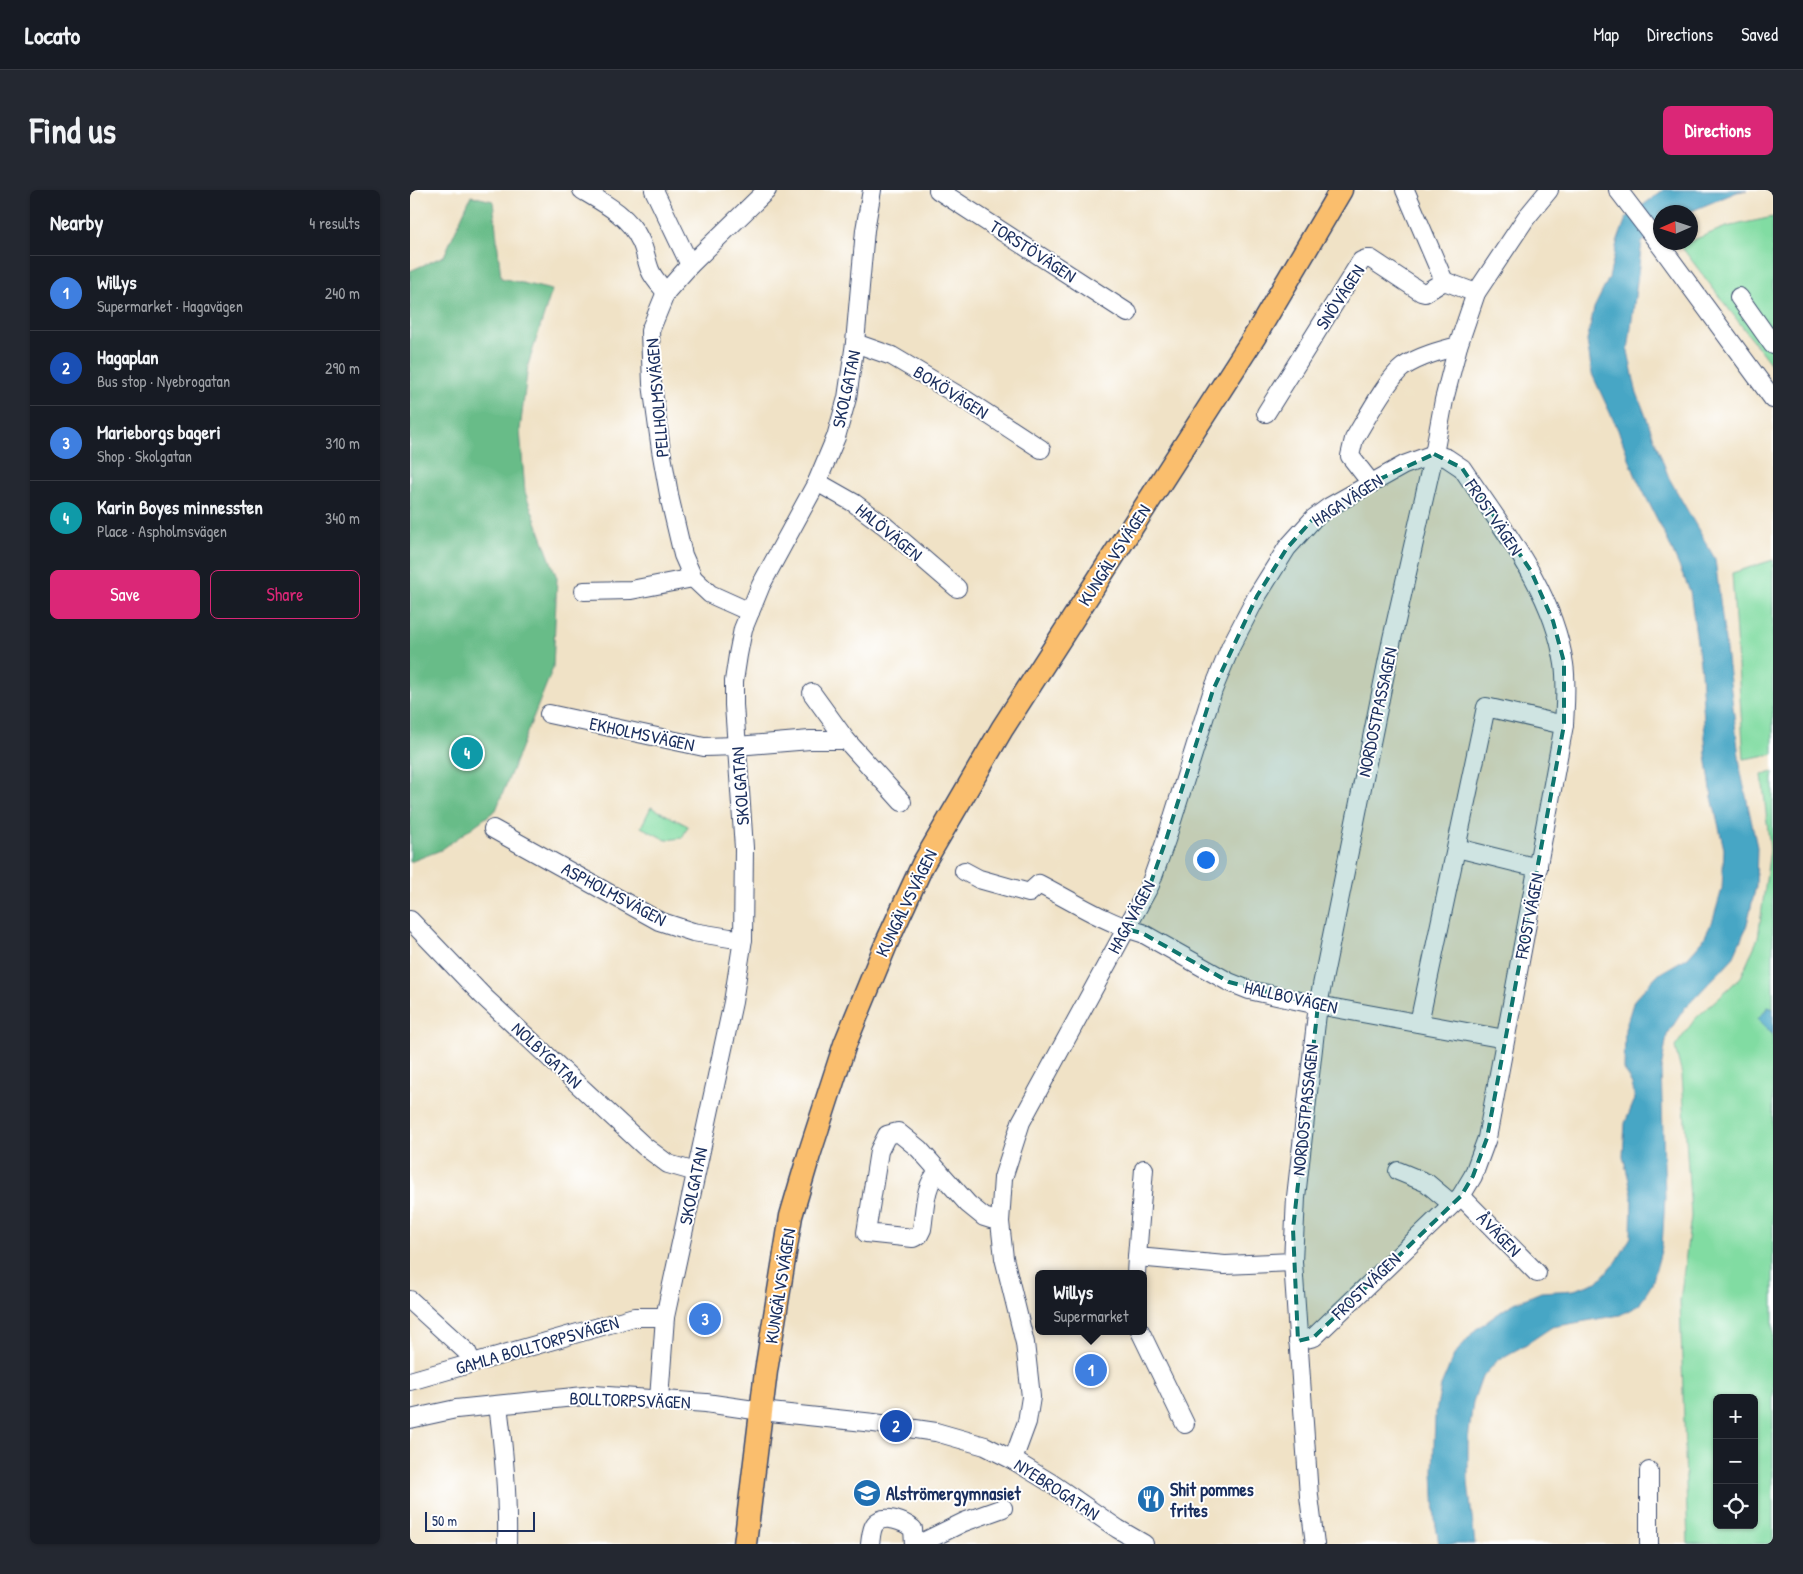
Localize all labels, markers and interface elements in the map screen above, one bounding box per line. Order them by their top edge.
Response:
text: Locato [25,19,80,51]
text: Map [1594,22,1619,47]
text: Directions [1647,22,1713,47]
text: Saved [1741,22,1778,47]
button: Directions [1663,106,1773,155]
text: Find us [30,107,116,154]
north arrow [1653,205,1698,250]
text: Nearby [50,208,103,237]
text: 4 results [309,212,360,234]
street label: TORSTÖVÄGEN [985,214,1081,288]
street label: SNÖVÄGEN [1310,260,1370,334]
text: Willys [97,269,137,295]
text: 1 [63,282,69,304]
text: 240 m [325,282,360,304]
text: Supermarket · Hagavägen [97,295,243,317]
street label: PELLHOLMSVÄGEN [639,338,675,458]
text: Hagaplan [97,344,158,370]
street label: SKOLGATAN [826,348,866,430]
text: 2 [62,357,70,379]
text: 290 m [325,357,360,379]
street label: BOKÖVÄGEN [909,359,993,425]
text: Bus stop · Nyebrogatan [97,370,230,392]
text: Marieborgs bageri [97,419,221,445]
text: 3 [62,432,70,454]
text: 310 m [325,432,360,454]
text: Shop · Skolgatan [97,445,192,467]
street label: HAGAVÄGEN [1307,468,1387,532]
street label: FROSTVÄGEN [1459,473,1529,560]
text: Karin Boyes minnessten [97,494,263,520]
street label: HALÖVÄGEN [850,497,928,567]
street label: KUNGÄLVSVÄGEN [1072,499,1156,611]
text: 4 [63,507,69,529]
text: 340 m [325,507,360,529]
text: Place · Aspholmsvägen [97,520,227,542]
button: Save [50,570,200,619]
button: Share [210,570,360,619]
street label: NORDOSTPASSAGEN [1351,645,1403,779]
street label: EKHOLMSVÄGEN [587,711,697,757]
pin: 4 [451,734,483,772]
street label: SKOLGATAN [725,746,755,826]
street label: KUNGÄLVSVÄGEN [869,845,943,961]
your location [1193,847,1219,873]
street label: ASPHOLMSVÄGEN [557,856,671,932]
street label: FROSTVÄGEN [1508,871,1550,962]
street label: HAGAVÄGEN [1101,876,1161,958]
street label: HALLBOVÄGEN [1242,974,1340,1020]
street label: NOLBYGATAN [506,1016,588,1094]
street label: NORDOSTPASSAGEN [1286,1043,1324,1177]
street label: SKOLGATAN [673,1145,713,1227]
street label: ÅVÄGEN [1471,1206,1527,1262]
street label: KUNGÄLVSVÄGEN [759,1227,801,1345]
street label: FROSTVÄGEN [1325,1247,1406,1326]
popup [1035,1270,1147,1335]
text: Willys [1054,1279,1093,1305]
pin: 3 [689,1300,721,1338]
text: Supermarket [1054,1305,1128,1327]
street label: GAMLA BOLLTORPSVÄGEN [452,1310,622,1380]
pin: 1 [1075,1351,1107,1389]
street label: BOLLTORPSVÄGEN [569,1385,691,1415]
map controls [1713,1394,1758,1529]
button: + [1713,1394,1758,1439]
pin: 2 [880,1407,912,1445]
button: − [1713,1439,1758,1484]
street label: NYEBROGATAN [1010,1452,1104,1526]
place label: Shit pommes frites [1170,1477,1254,1523]
school or university icon: Alströmergymnasiet [852,1478,882,1508]
place label: Alströmergymnasiet [886,1481,1021,1507]
restaurant icon: Shit pommes frites [1136,1484,1166,1514]
button: locate [1713,1484,1758,1529]
scale bar [425,1509,535,1532]
text: 50 m [432,1511,457,1530]

